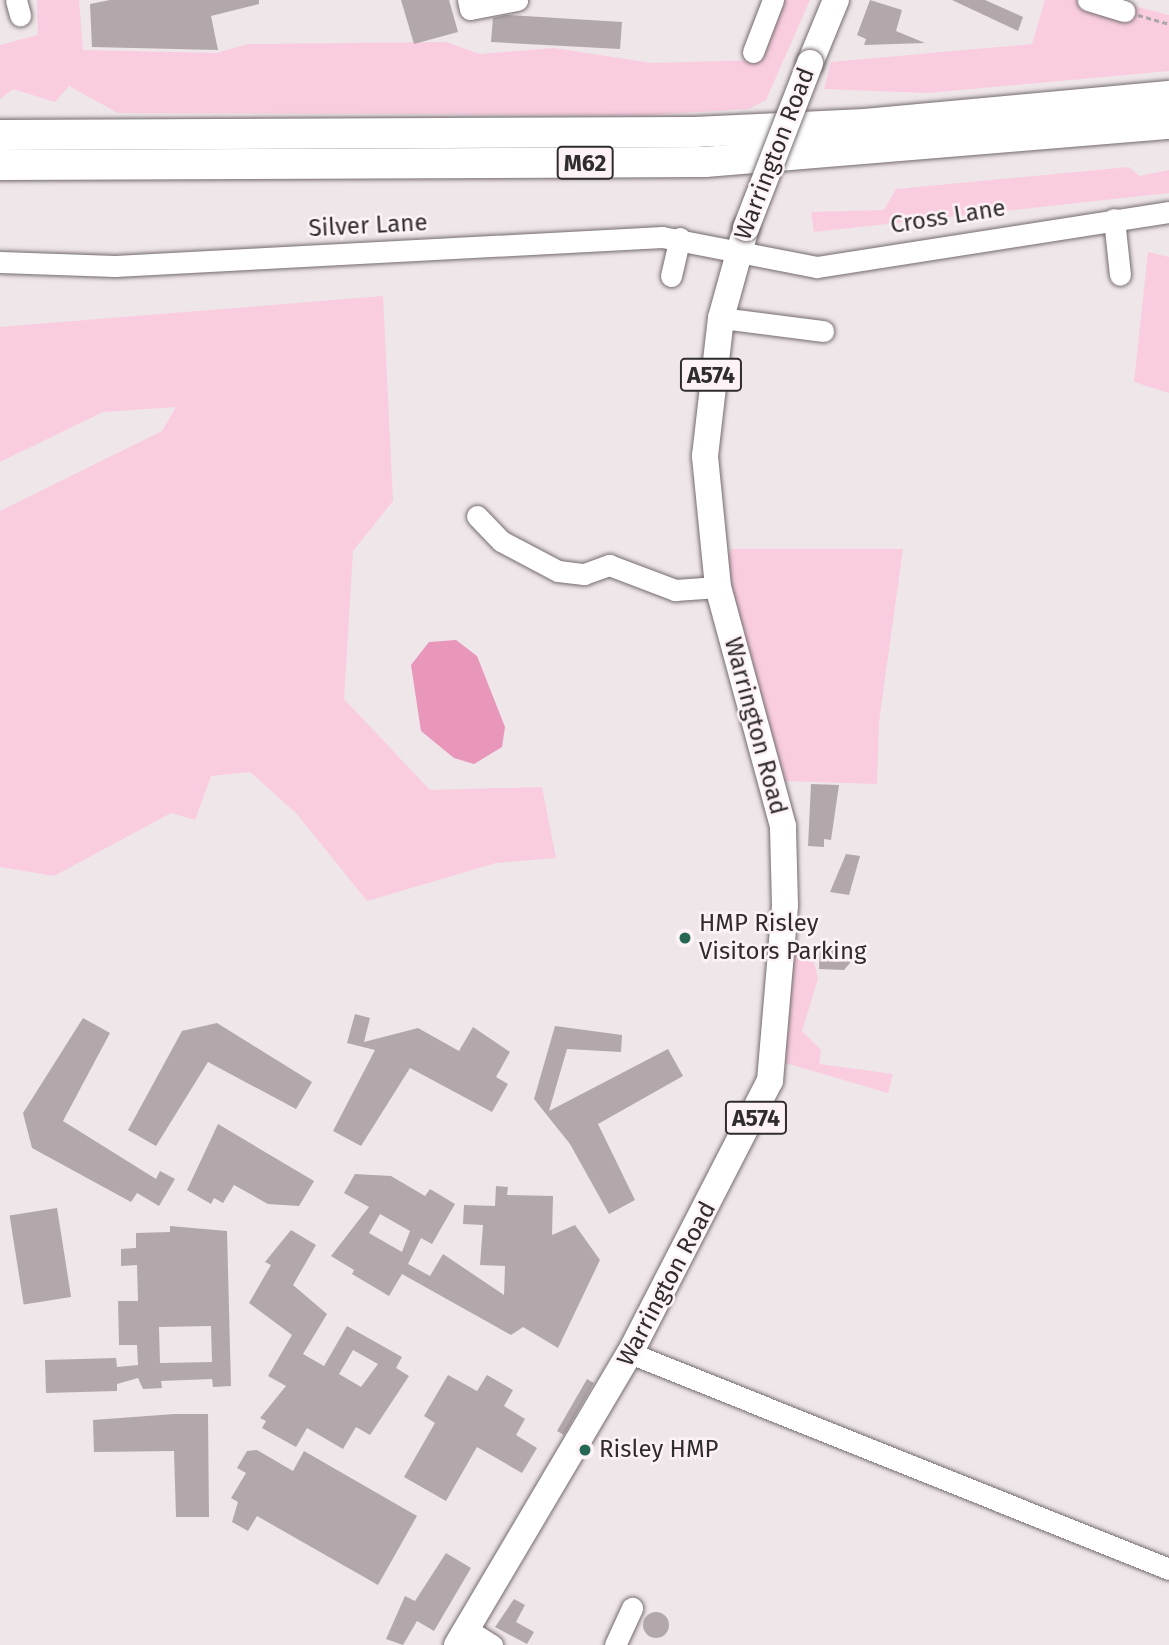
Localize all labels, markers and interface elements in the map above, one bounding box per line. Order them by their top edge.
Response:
street label: Warrington Road [729,64,821,244]
road number: M62 [555,144,615,182]
street label: Cross Lane [888,194,1008,240]
street label: Silver Lane [308,209,428,243]
road number: A574 [680,356,742,394]
street label: Warrington Road [718,634,792,818]
place label: HMP Risley Visitors Parking [699,910,866,966]
marker: HMP Risley Visitors Parking [677,930,693,946]
road number: A574 [724,1098,788,1138]
street label: Warrington Road [612,1197,722,1371]
place label: Risley HMP [599,1436,718,1464]
marker: Risley HMP [577,1442,593,1458]

